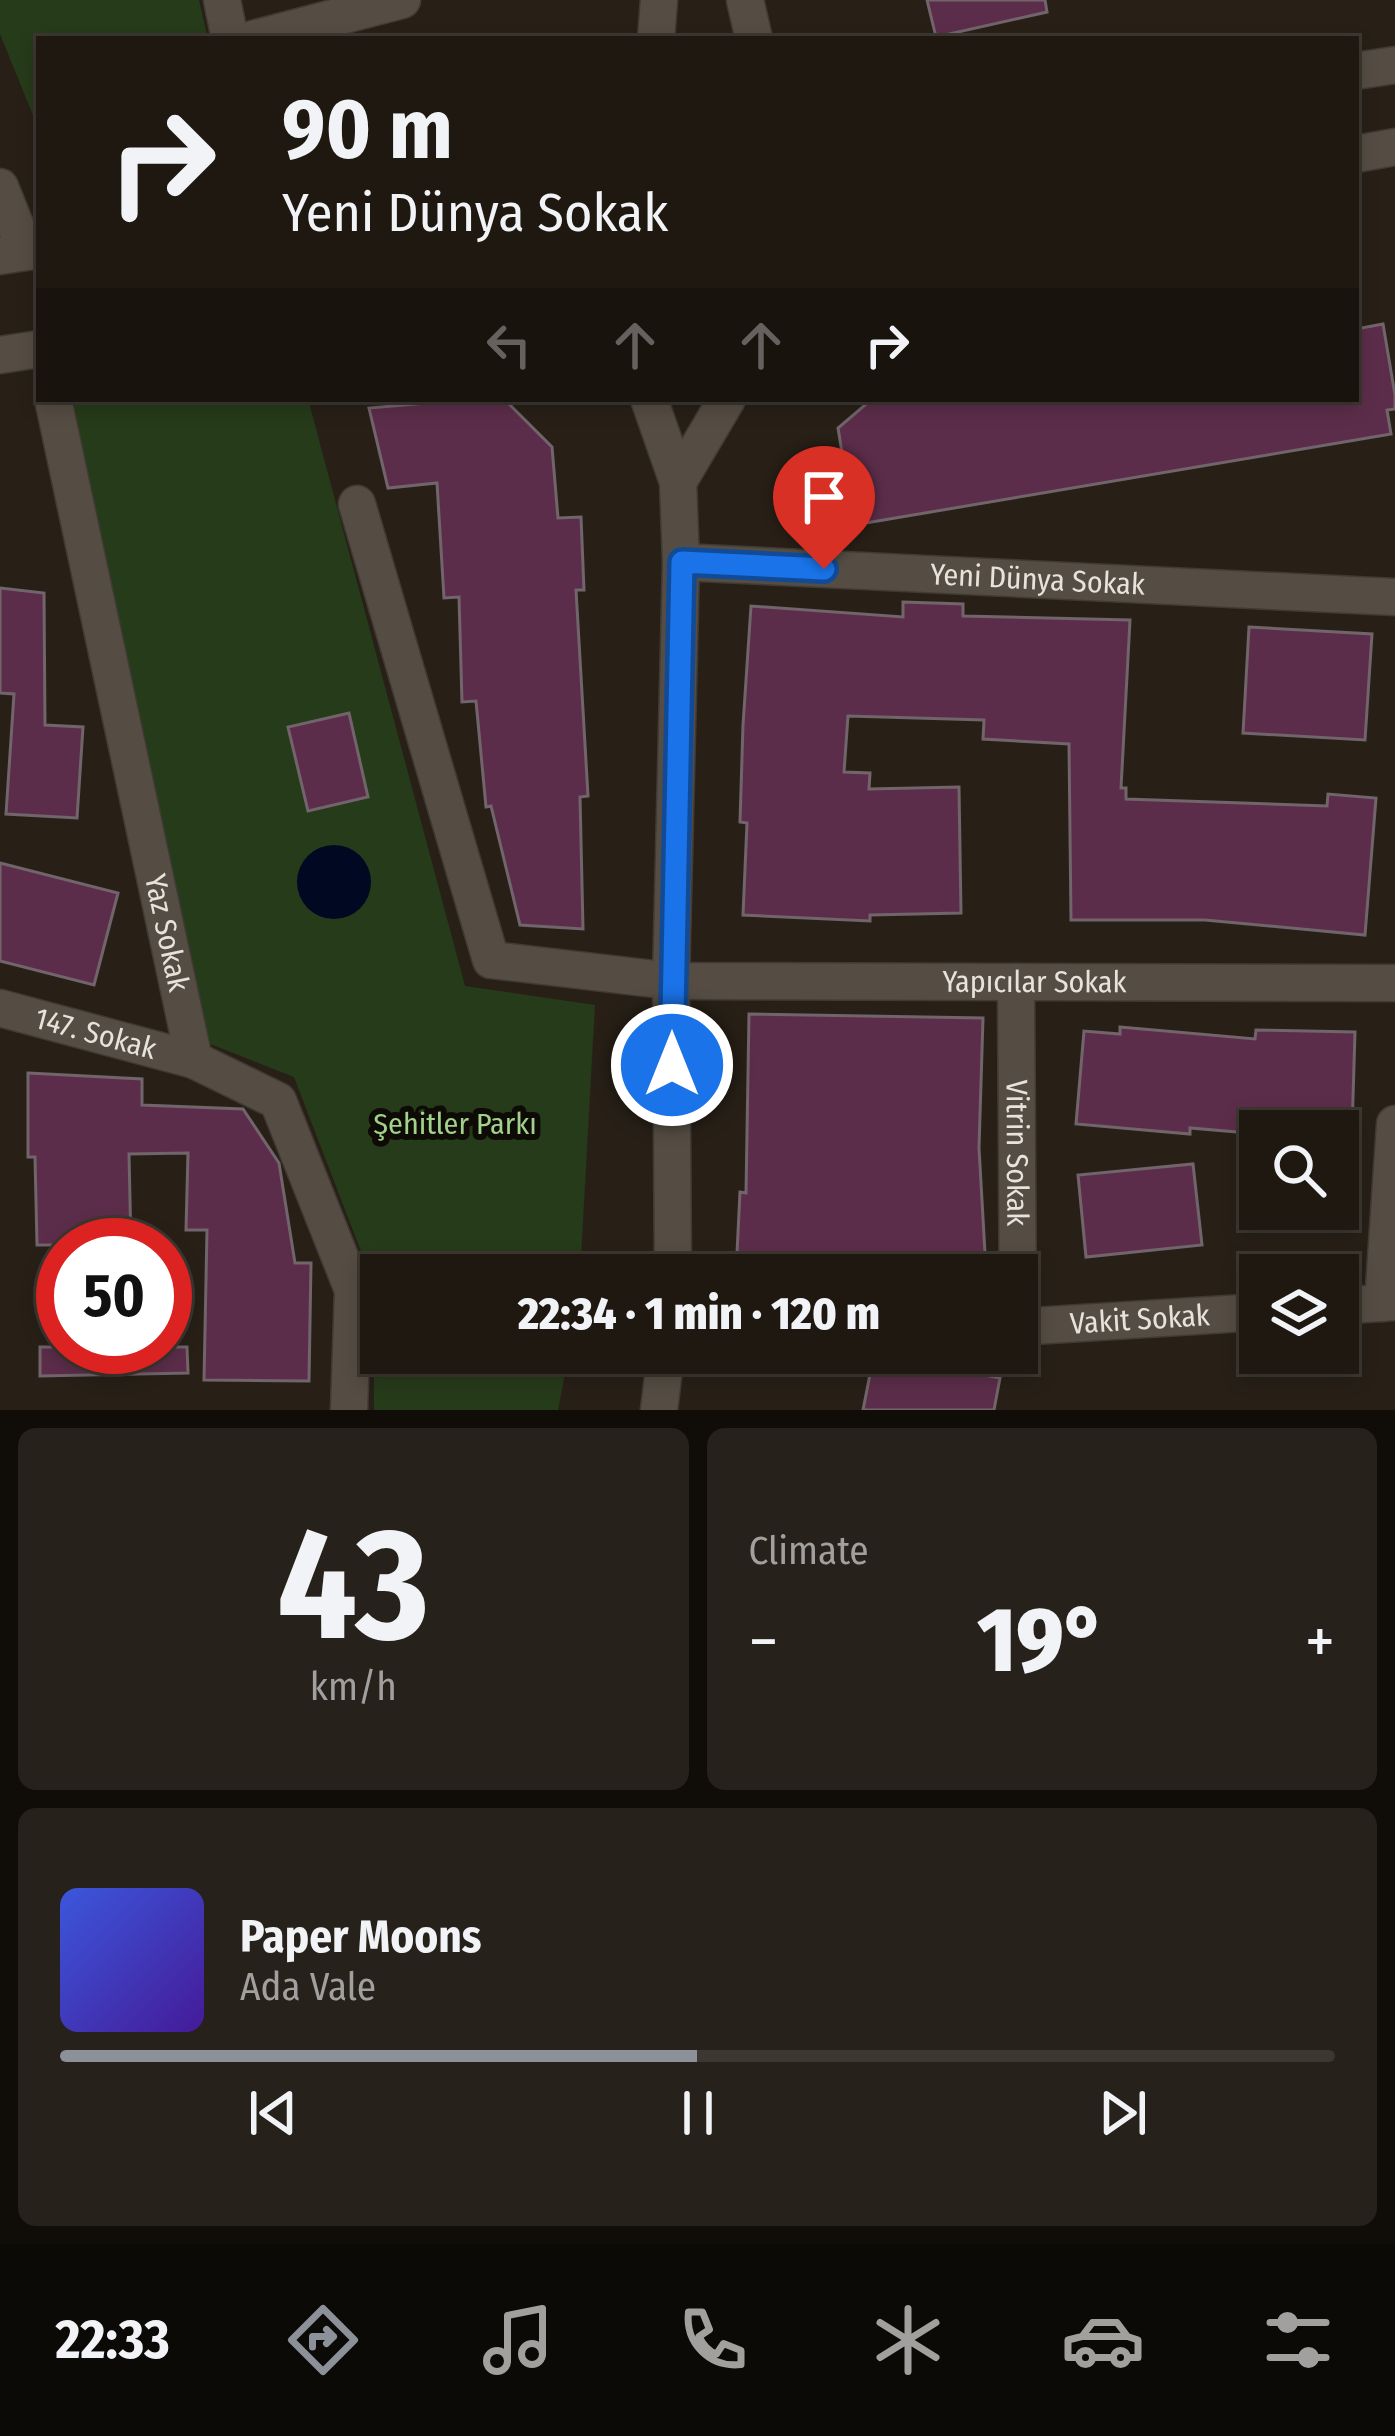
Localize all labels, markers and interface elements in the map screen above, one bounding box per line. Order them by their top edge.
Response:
text: 90 m [282,79,453,180]
icon: right [84,84,240,240]
text: Yeni Dünya Sokak [282,181,668,245]
icon: left [476,312,542,378]
icon: ahead [602,312,668,378]
icon: ahead [728,312,794,378]
icon: right [854,312,920,378]
pin [773,446,875,569]
icon: arrive [791,464,857,530]
street label: Yeni Dünya Sokak [929,556,1146,603]
street label: Yaz Sokak [137,871,197,995]
street label: Yapıcılar Sokak [942,964,1127,1000]
street label: 147. Sokak [31,1000,160,1067]
position arrow [609,1002,735,1128]
street label: Vitrin Sokak [999,1080,1035,1226]
park label: Şehitler Parkı [373,1106,537,1142]
map controls [1239,1110,1359,1374]
button: search [1239,1110,1359,1230]
speed limit sign: 50 [36,1218,192,1374]
button: layers [1239,1254,1359,1374]
text: 22:34 · 1 min · 120 m [518,1287,880,1341]
street label: Vakit Sokak [1069,1297,1211,1342]
text: 43 [277,1492,429,1679]
text: Climate [749,1528,869,1574]
text: 19° [977,1587,1106,1695]
text: − [749,1602,778,1681]
text: + [1305,1602,1335,1681]
text: km/h [310,1664,397,1710]
text: Paper Moons [240,1910,482,1964]
text: Ada Vale [240,1964,376,2010]
icon: previous [240,2080,306,2146]
icon: pause [665,2080,731,2146]
icon: next [1090,2080,1156,2146]
icon: directions [281,2298,365,2382]
icon: music [476,2298,560,2382]
icon: phone [671,2298,755,2382]
icon: climate [866,2298,950,2382]
icon: car [1061,2298,1145,2382]
icon: filters [1256,2298,1340,2382]
text: 22:33 [55,2308,170,2372]

